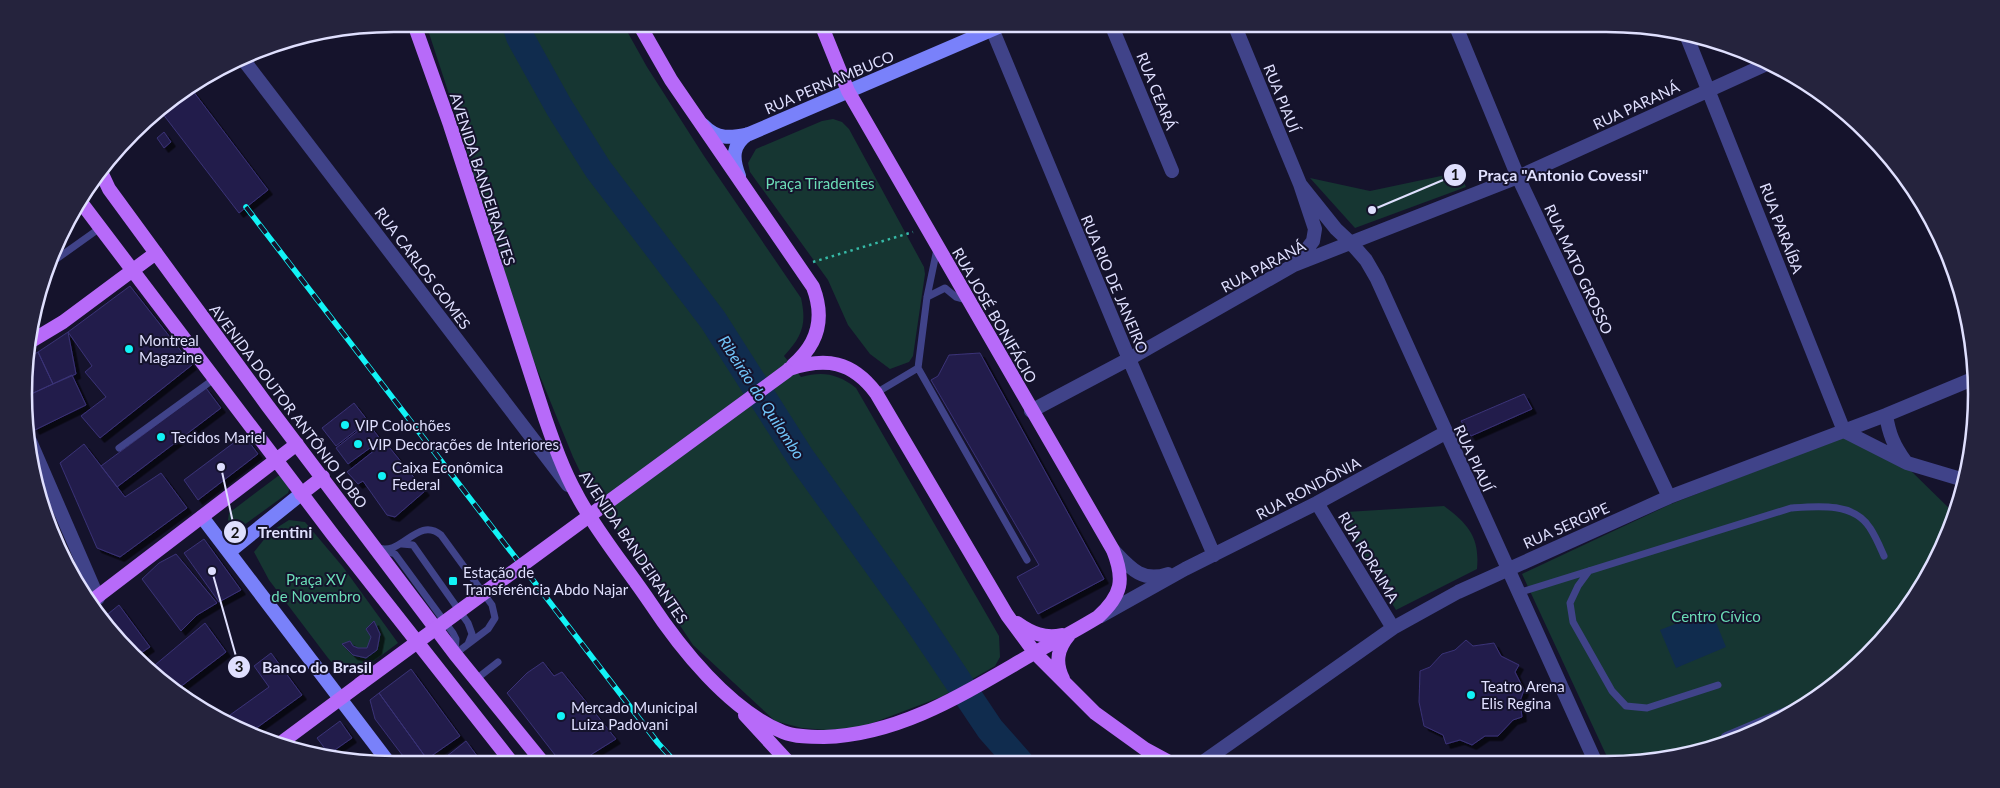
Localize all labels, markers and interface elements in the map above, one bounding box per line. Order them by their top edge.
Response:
street label: RUA PERNAMBUCO [762,47,896,117]
street label: RUA CEARÁ [1133,50,1181,133]
street label: RUA PIAUÍ [1260,61,1304,135]
street label: RUA PARANÁ [1590,77,1683,133]
street label: AVENIDA BANDEIRANTES [447,90,519,268]
callout: Praça "Antonio Covessi" [1443,160,1659,191]
text: 1 [1451,165,1459,183]
text: Praça "Antonio Covessi" [1478,165,1648,184]
park label: Praça Tiradentes [765,174,875,192]
street label: RUA PARAÍBA [1756,180,1808,277]
street label: RUA MATO GROSSO [1541,201,1617,337]
street label: RUA CARLOS GOMES [371,203,475,333]
street label: RUA RIO DE JANEIRO [1078,212,1152,356]
street label: RUA PARANÁ [1218,236,1309,296]
street label: RUA JOSÉ BONIFÁCIO [949,244,1041,386]
street label: AVENIDA DOUTOR ANTÔNIO LOBO [206,301,372,511]
place label: Montreal Magazine [139,331,202,366]
water label: Ribeirão do Quilombo [715,332,809,462]
marker: Montreal Magazine [123,343,135,355]
place label: VIP Colochões [355,416,451,434]
marker: VIP Colochões [339,419,351,431]
street label: RUA PIAUÍ [1451,422,1498,495]
place label: Tecidos Mariel [171,428,266,446]
marker: Tecidos Mariel [155,431,167,443]
place label: VIP Decorações de Interiores [368,435,559,453]
marker: VIP Decorações de Interiores [352,438,364,450]
street label: RUA RONDÔNIA [1253,453,1364,523]
place label: Caixa Econômica Federal [392,458,503,493]
street label: AVENIDA BANDEIRANTES [576,467,692,627]
marker: Caixa Econômica Federal [376,470,388,482]
street label: RUA SERGIPE [1520,498,1612,552]
street label: RUA RORAIMA [1335,508,1404,606]
callout: Trentini [223,517,322,548]
text: Trentini [258,522,312,541]
text: 2 [231,523,240,541]
place label: Estação de Transferência Abdo Najar [463,563,629,598]
park label: Praça XV de Novembro [271,570,361,605]
marker: Estação de Transferência Abdo Najar [447,575,459,587]
park label: Centro Cívico [1671,607,1761,625]
callout: Banco do Brasil [227,652,381,683]
text: 3 [235,657,243,675]
text: Banco do Brasil [262,657,372,676]
place label: Teatro Arena Elis Regina [1481,677,1565,712]
marker: Teatro Arena Elis Regina [1465,689,1477,701]
place label: Mercado Municipal Luiza Padovani [571,698,697,733]
marker: Mercado Municipal Luiza Padovani [555,710,567,722]

